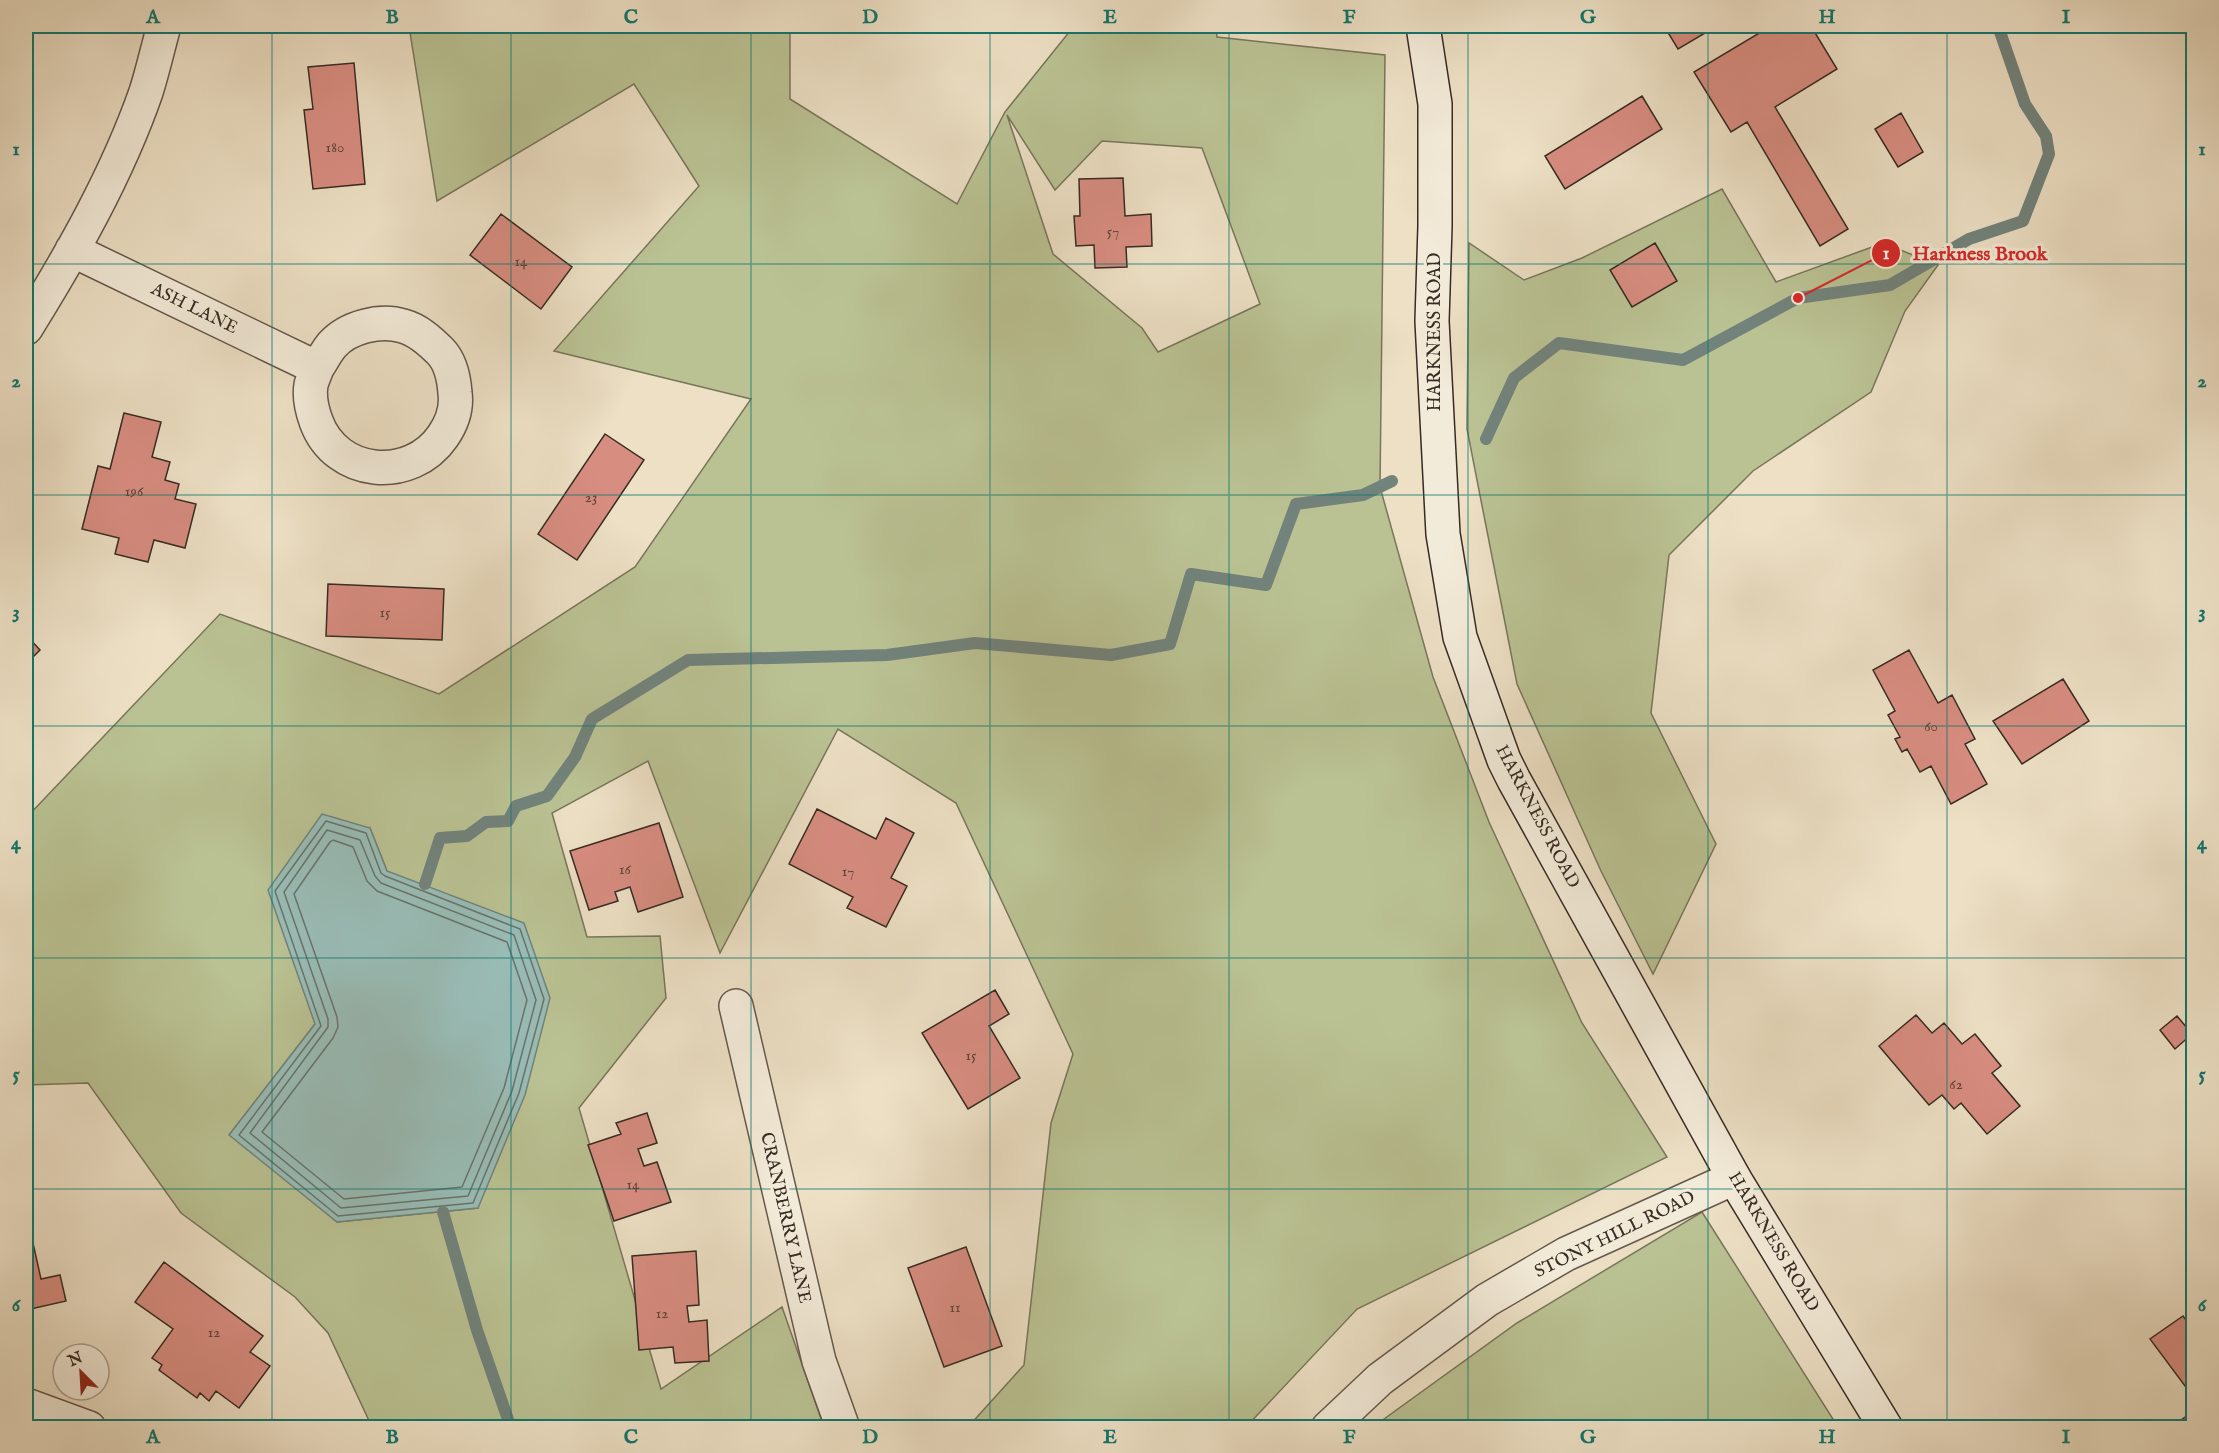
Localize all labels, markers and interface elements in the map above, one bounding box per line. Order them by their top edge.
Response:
text: A [145,5,161,30]
text: B [385,5,399,30]
text: C [624,5,638,30]
text: D [862,5,878,30]
text: E [1103,5,1117,30]
text: F [1343,5,1356,30]
text: G [1580,5,1597,30]
text: H [1818,5,1836,30]
text: I [2062,5,2071,30]
text: 1 [12,137,20,162]
text: 1 [2198,137,2206,162]
house number: 180 [326,138,344,157]
house number: 57 [1107,222,1119,241]
callout: Harkness Brook [1871,234,2059,272]
text: Harkness Brook [1913,242,2049,267]
text: 1 [1883,243,1890,266]
house number: 14 [515,252,528,271]
street label: HARKNESS ROAD [1424,252,1447,412]
street label: ASH LANE [146,278,241,340]
text: 2 [11,369,21,394]
text: 2 [2197,369,2207,394]
house number: 196 [125,482,144,501]
house number: 23 [585,488,597,507]
text: 3 [12,600,20,625]
text: 3 [2198,600,2206,625]
house number: 15 [379,603,391,622]
house number: 60 [1924,717,1938,736]
street label: HARKNESS ROAD [1489,741,1585,893]
text: 4 [11,831,22,856]
text: 4 [2197,831,2208,856]
house number: 16 [619,860,632,879]
house number: 17 [842,862,854,881]
house number: 15 [965,1046,977,1065]
text: 5 [12,1062,20,1087]
text: 5 [2198,1062,2206,1087]
house number: 62 [1949,1075,1963,1094]
street label: CRANBERRY LANE [754,1130,816,1306]
street label: HARKNESS ROAD [1722,1168,1824,1316]
house number: 14 [627,1175,640,1194]
street label: STONY HILL ROAD [1531,1186,1699,1284]
text: 6 [12,1293,22,1318]
text: 6 [2198,1293,2208,1318]
house number: 11 [949,1298,961,1317]
house number: 12 [656,1304,668,1323]
house number: 12 [208,1323,220,1342]
north arrow [51,1342,111,1402]
text: N [64,1348,86,1372]
text: A [145,1425,161,1450]
text: B [385,1425,399,1450]
text: C [624,1425,638,1450]
text: D [862,1425,878,1450]
text: E [1103,1425,1117,1450]
text: F [1343,1425,1356,1450]
text: G [1580,1425,1597,1450]
text: H [1818,1425,1836,1450]
text: I [2062,1425,2071,1450]

